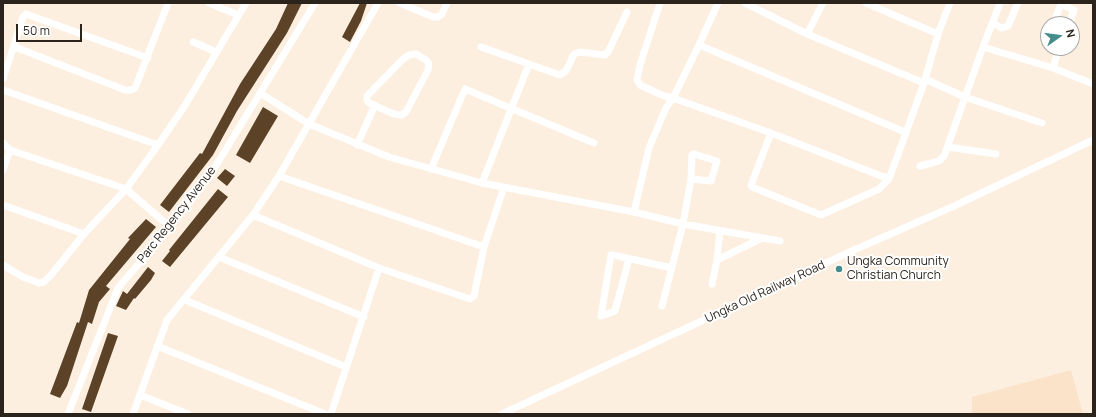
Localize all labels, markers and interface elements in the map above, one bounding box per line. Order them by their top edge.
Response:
scale bar [18,16,84,42]
north arrow [1040,16,1080,56]
text: 50 m [23,22,50,39]
text: N [1063,28,1079,39]
street label: Parc Regency Avenue [135,164,219,266]
place label: Ungka Community Christian Church [847,255,949,283]
street label: Ungka Old Railway Road [703,258,827,326]
marker: Ungka Community Christian Church [834,264,844,274]

